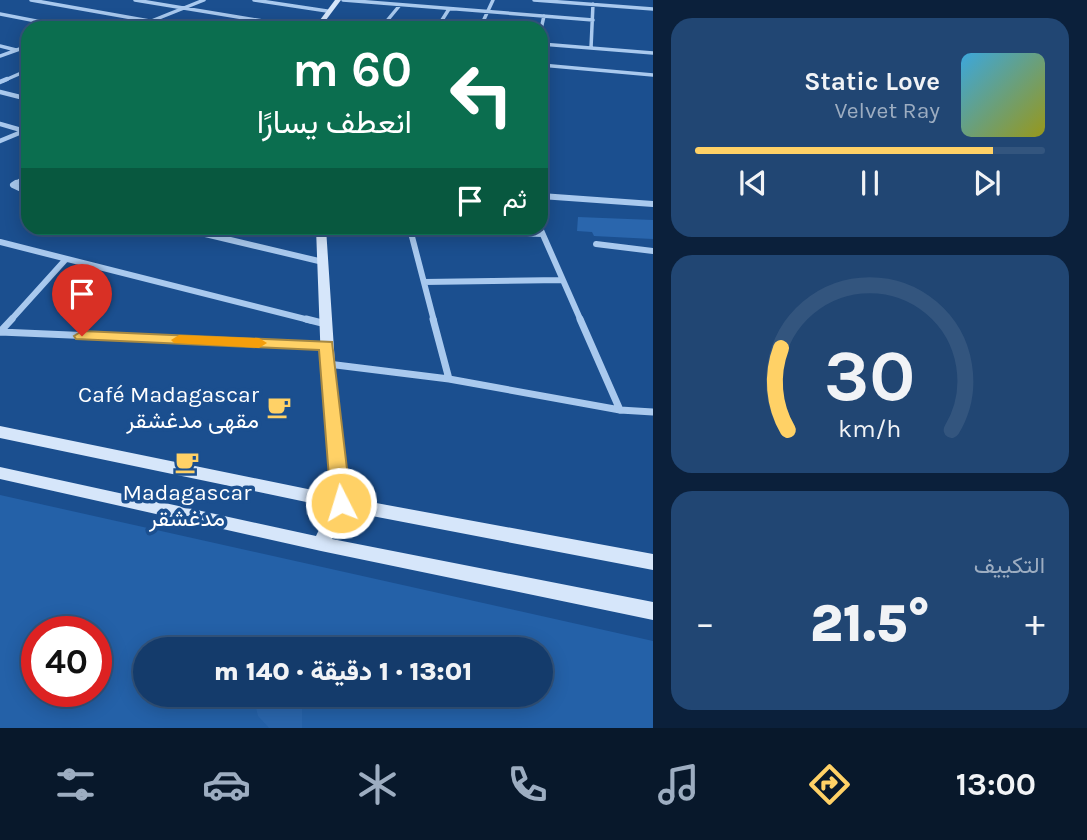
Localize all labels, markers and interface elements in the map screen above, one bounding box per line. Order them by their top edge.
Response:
text: 60 m [292,41,412,98]
icon: left [436,49,527,140]
text: Static Love [804,66,940,97]
text: Velvet Ray [835,97,940,124]
text: انعطف يسارًا [257,104,412,141]
icon: previous [734,164,772,202]
icon: pause [851,164,889,202]
icon: next [968,164,1006,202]
icon: arrive [451,182,489,220]
text: ثم [503,184,527,215]
pin [52,264,112,336]
icon: arrive [63,275,101,313]
text: 30 [824,333,916,418]
place label: Café Madagascar مقهى مدغشقر [78,381,260,435]
cafe icon: Café Madagascar مقهى مدغشقر [265,393,293,421]
text: km/h [838,414,902,443]
cafe icon: Madagascar مدغشقر [173,448,201,476]
position arrow [304,466,378,540]
place label: Madagascar مدغشقر [122,479,252,533]
text: التكييف [974,552,1045,579]
text: 21.5° [810,593,930,654]
text: − [695,601,715,646]
text: + [1025,601,1045,646]
speed limit sign: 40 [21,616,112,707]
text: 13:01 · 1 دقيقة · 140 m [214,656,472,687]
icon: filters [51,760,100,809]
icon: car [202,760,251,809]
icon: climate [353,760,402,809]
icon: phone [503,760,552,809]
icon: music [654,760,703,809]
icon: directions [805,760,854,809]
text: 13:00 [956,766,1036,803]

